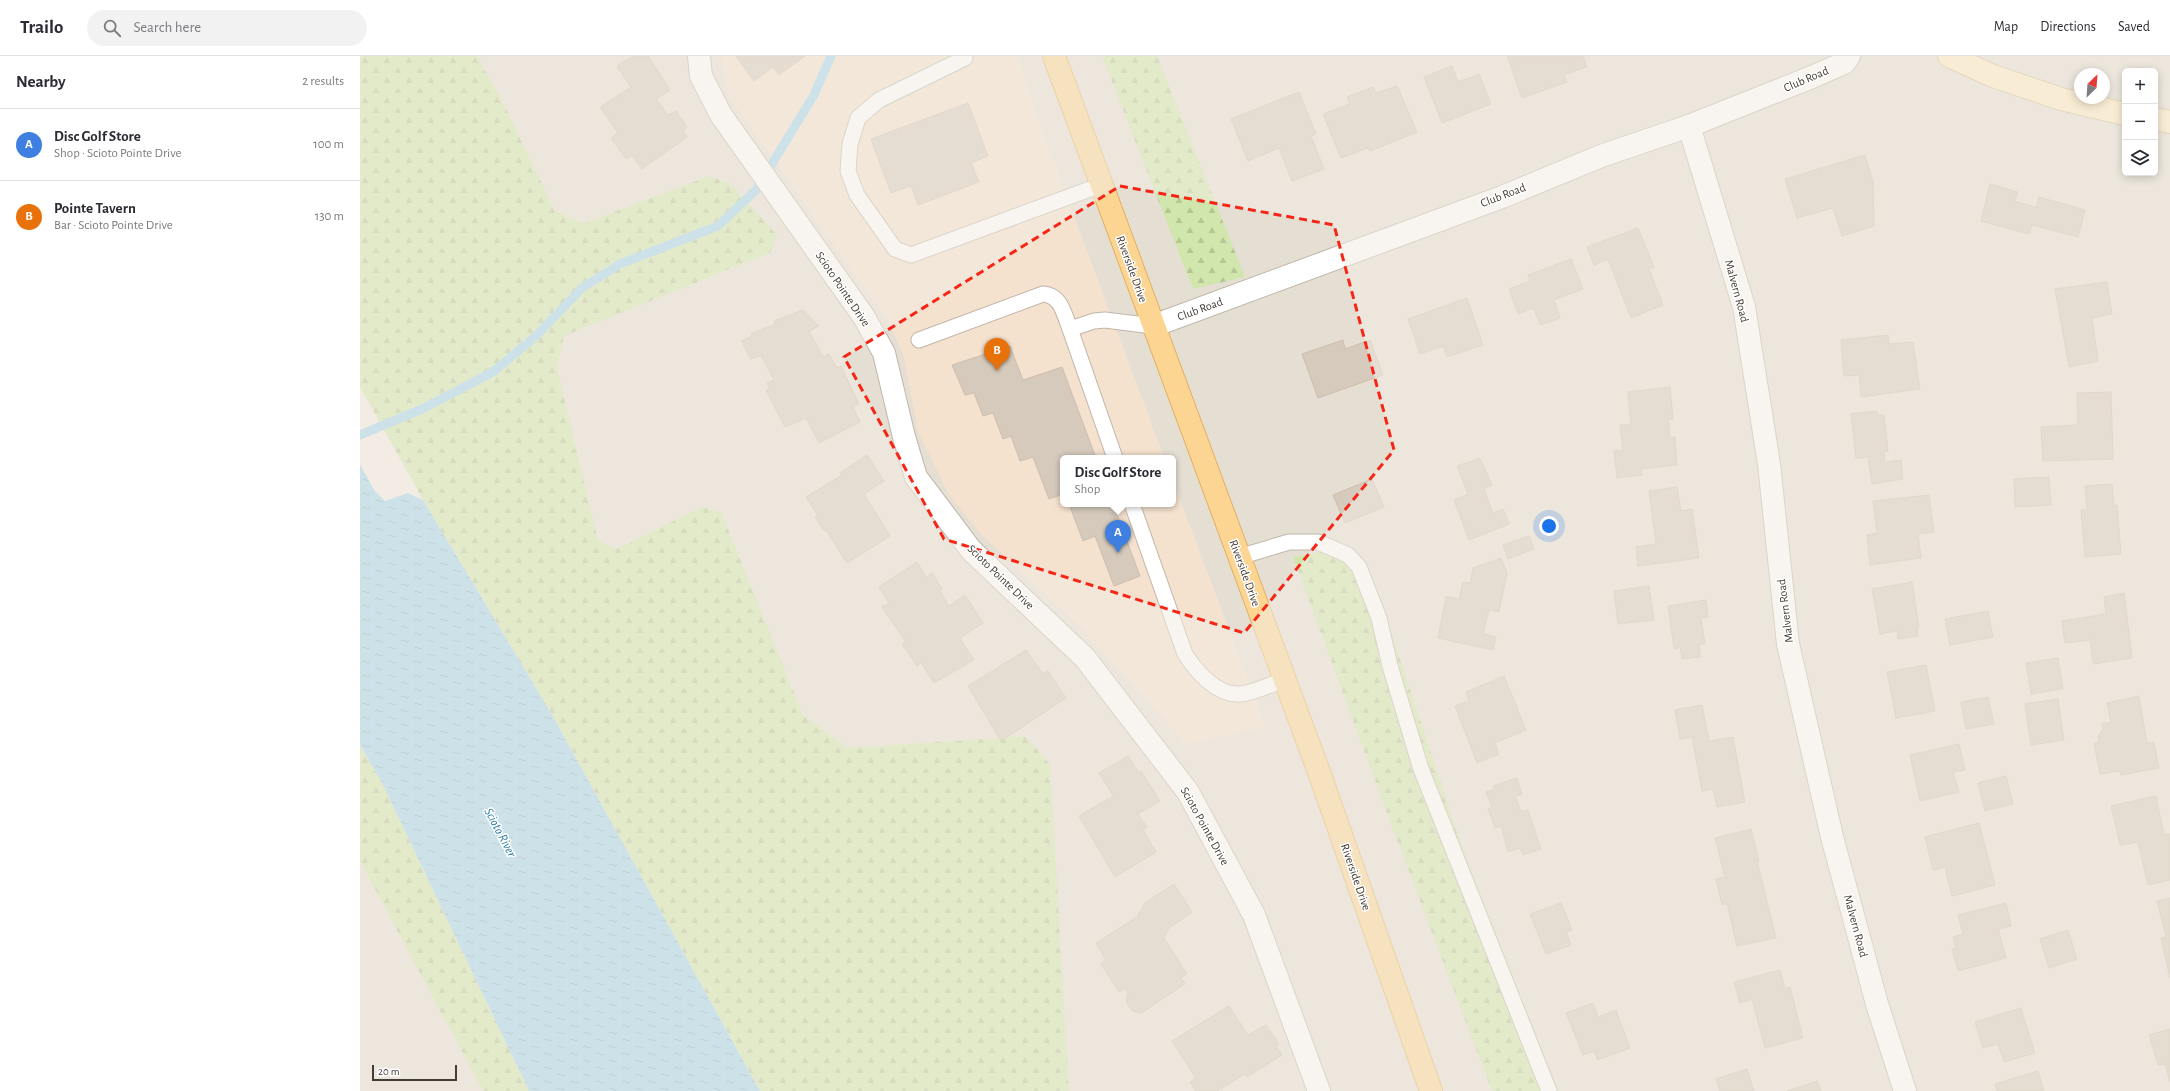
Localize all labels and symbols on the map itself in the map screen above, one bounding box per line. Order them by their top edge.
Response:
street label: Club Road [1782,64,1830,94]
north arrow [2074,68,2110,104]
street label: Club Road [1479,181,1527,209]
street label: Riverside Drive [1114,234,1150,304]
street label: Scioto Pointe Drive [814,249,872,329]
street label: Malvern Road [1723,258,1751,324]
street label: Club Road [1176,295,1224,323]
pin: B [984,338,1010,371]
your location [1539,516,1559,536]
pin: A [1105,520,1131,553]
street label: Riverside Drive [1227,538,1263,608]
street label: Scioto Pointe Drive [965,542,1037,612]
street label: Malvern Road [1775,578,1795,644]
street label: Scioto Pointe Drive [1179,785,1231,867]
water label: Scioto River [481,806,518,860]
street label: Riverside Drive [1339,842,1373,912]
street label: Malvern Road [1842,893,1870,959]
scale bar [372,1063,457,1082]

